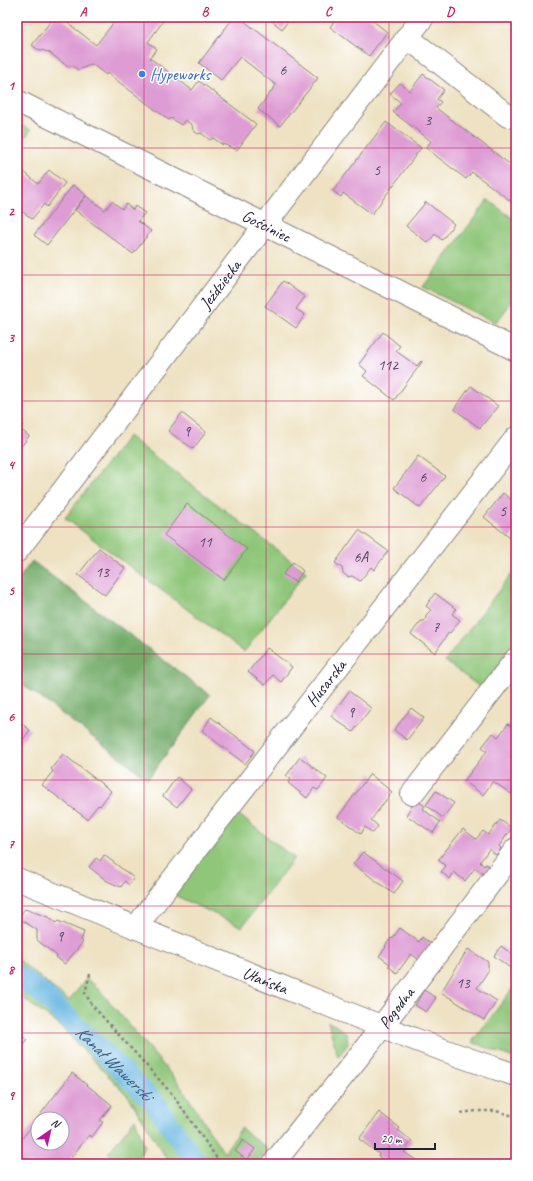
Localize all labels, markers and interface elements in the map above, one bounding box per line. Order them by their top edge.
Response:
text: A [80,4,88,20]
text: B [202,4,210,20]
text: C [325,4,333,20]
text: D [446,4,455,20]
house number: 6 [280,61,288,80]
place label: Hypeworks [150,64,213,85]
marker: Hypeworks [137,69,147,79]
text: 1 [8,78,16,94]
house number: 3 [425,111,433,130]
house number: 5 [374,161,382,180]
text: 2 [8,204,15,220]
street label: Gościniec [239,205,295,247]
street label: Jeździecka [194,254,246,314]
text: 3 [8,330,15,346]
house number: 112 [378,356,399,375]
house number: 9 [184,422,192,441]
text: 4 [8,457,16,473]
house number: 6 [420,468,428,487]
house number: 5 [500,502,508,521]
house number: 11 [198,533,213,552]
house number: 6A [354,548,370,567]
house number: 13 [95,563,110,582]
text: 5 [8,583,15,599]
house number: 7 [433,618,441,637]
street label: Husarska [301,654,352,710]
house number: 9 [348,703,356,722]
text: 6 [8,709,15,725]
text: 7 [8,836,15,852]
house number: 9 [57,927,65,946]
text: 8 [8,962,16,978]
street label: Ułańska [240,962,292,999]
house number: 13 [456,974,471,993]
street label: Pogodna [374,981,420,1033]
water label: Kanał Wawerski [71,1021,160,1108]
text: 9 [8,1088,15,1104]
north arrow [30,1111,70,1151]
text: N [49,1115,64,1132]
scale bar [375,1125,435,1151]
text: 20 m [381,1131,403,1147]

